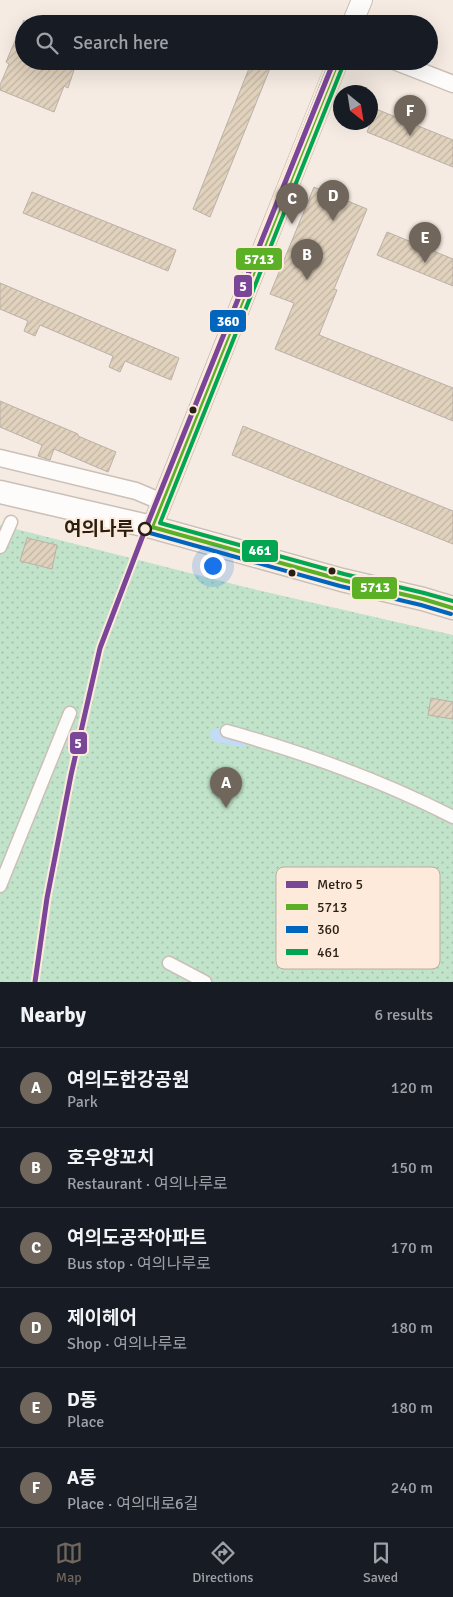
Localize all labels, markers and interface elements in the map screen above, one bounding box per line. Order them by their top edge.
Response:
search box [15,15,438,70]
icon: search [33,29,61,57]
text: Search here [73,31,169,55]
north arrow [333,85,378,130]
pin: F [394,95,426,136]
pin: D [317,180,349,221]
pin: C [276,183,308,224]
pin: E [409,222,441,263]
pin: B [291,239,323,280]
line badge: 5713 [235,247,283,271]
text: 5713 [244,251,274,268]
line badge: 5 [233,274,253,298]
text: 5 [239,278,247,295]
line badge: 360 [209,309,247,333]
text: 360 [217,313,240,330]
unlabelled marker [188,405,198,415]
place label: 여의나루 [64,517,134,541]
marker: 여의나루 [138,522,152,536]
line badge: 461 [241,539,279,563]
text: 461 [249,542,272,559]
your location [200,553,226,579]
unlabelled marker [327,566,337,576]
unlabelled marker [287,568,297,578]
line badge: 5713 [351,576,398,600]
text: 5713 [360,579,390,596]
line badge: 5 [69,731,88,755]
text: 5 [74,735,82,752]
pin: A [210,767,242,808]
legend [276,867,440,969]
text: Metro 5 [317,876,363,893]
text: 5713 [317,899,347,916]
text: 360 [317,921,340,938]
text: 461 [317,944,340,961]
text: Nearby [20,1002,86,1028]
text: 6 results [374,1005,433,1025]
text: 여의도한강공원 [67,1068,189,1092]
text: A [31,1078,41,1098]
text: 120 m [391,1078,433,1098]
text: Park [67,1092,98,1112]
text: 호우양꼬치 [67,1146,154,1170]
text: B [31,1158,41,1178]
text: 150 m [391,1158,433,1178]
text: Restaurant · 여의나루로 [67,1174,228,1194]
text: 여의도공작아파트 [67,1226,207,1250]
text: C [31,1238,41,1258]
text: 170 m [391,1238,433,1258]
text: Bus stop · 여의나루로 [67,1254,211,1274]
text: 제이헤어 [67,1306,137,1330]
text: D [31,1318,41,1338]
text: 180 m [391,1318,433,1338]
text: Shop · 여의나루로 [67,1334,187,1354]
text: D동 [67,1388,97,1412]
text: E [31,1398,41,1418]
text: 180 m [391,1398,433,1418]
text: Place [67,1412,104,1432]
text: A동 [67,1466,97,1490]
text: F [32,1478,40,1498]
text: 240 m [391,1478,433,1498]
text: Place · 여의대로6길 [67,1494,198,1514]
tab: Map [55,1539,83,1586]
tab: Directions [192,1539,253,1586]
tab: Saved [363,1539,398,1586]

